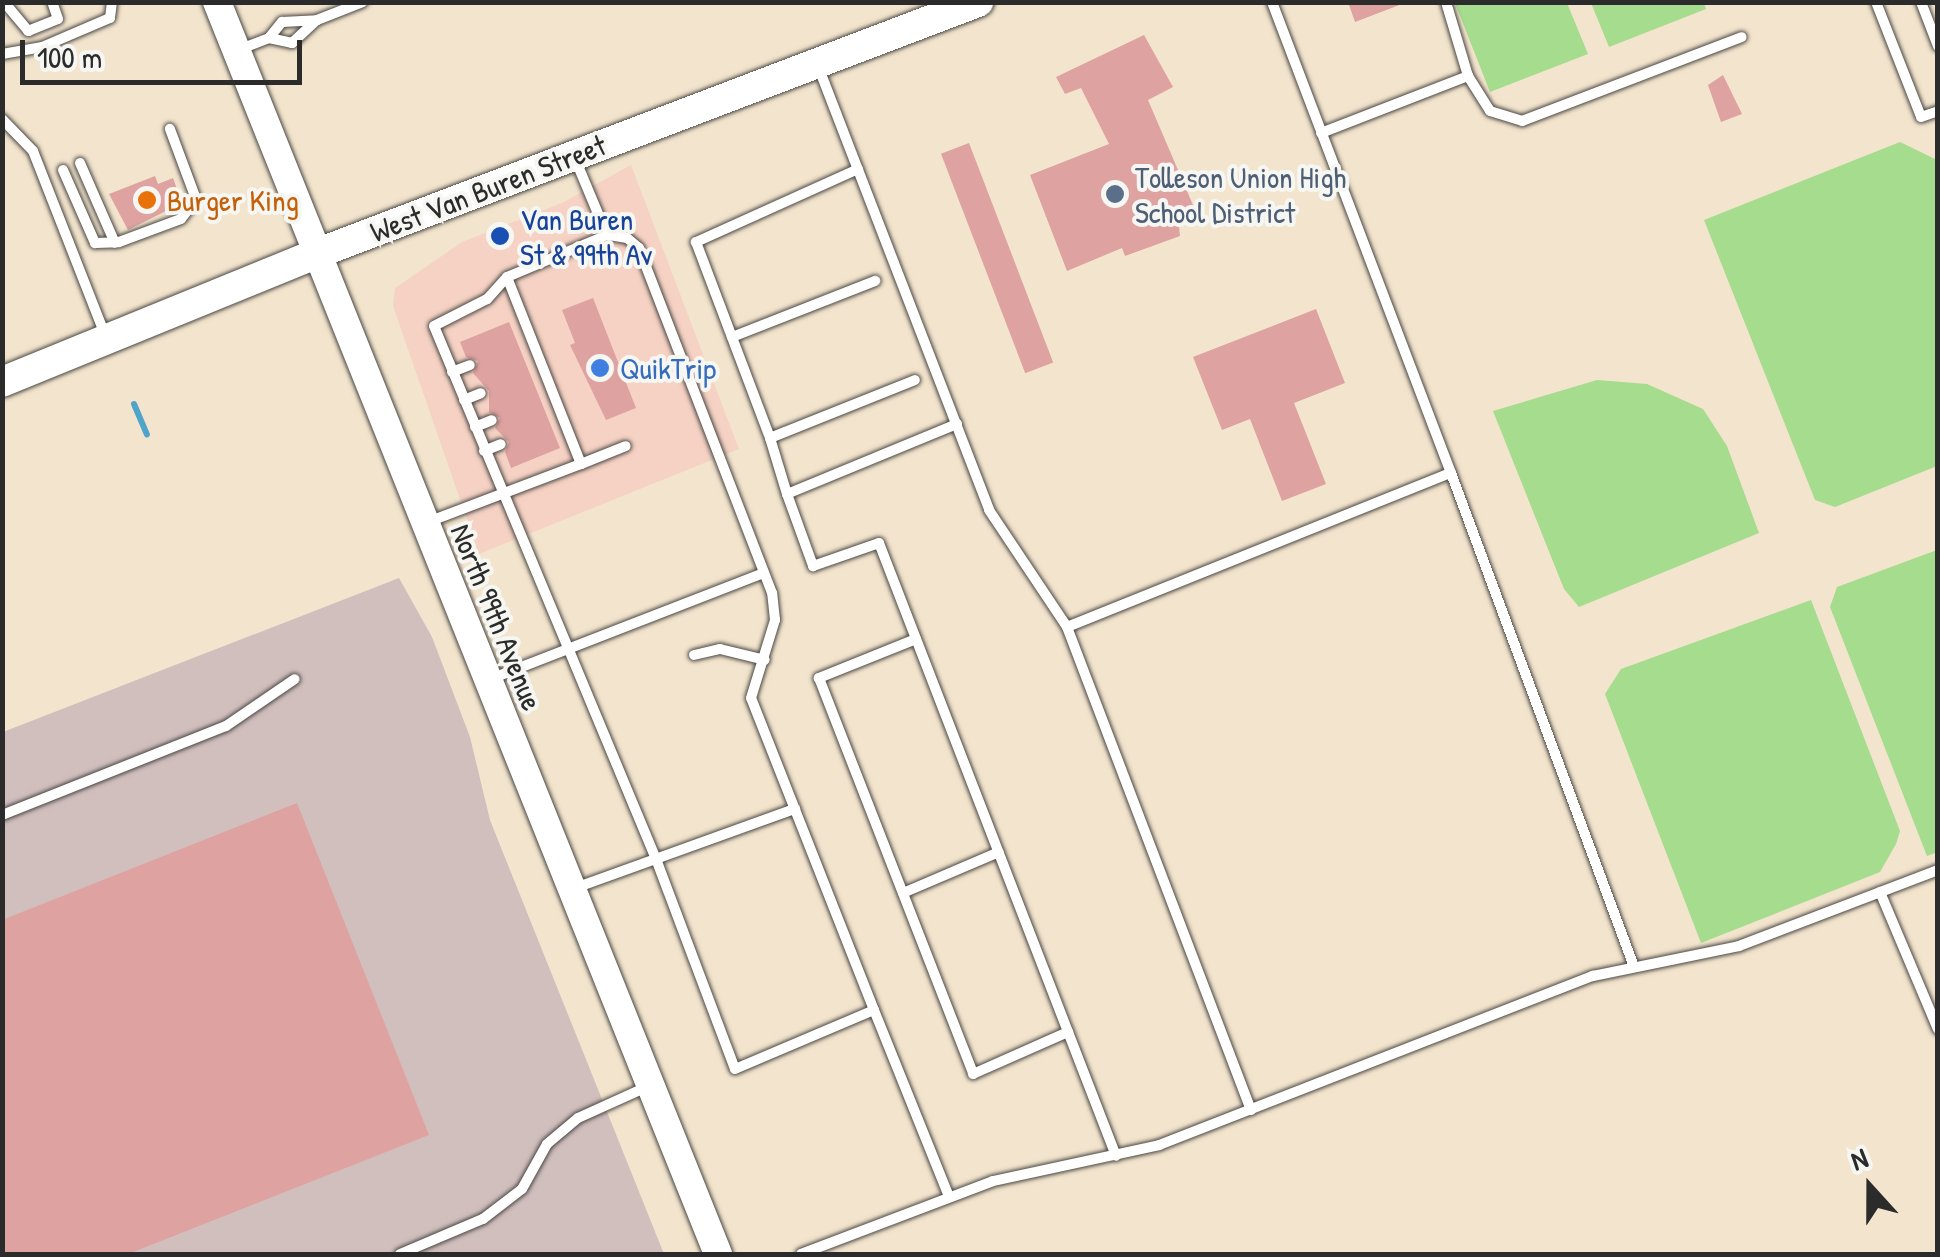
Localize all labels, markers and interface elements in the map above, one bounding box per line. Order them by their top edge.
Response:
scale bar [25,20,308,82]
text: 100 m [37,37,102,77]
street label: West Van Buren Street [365,127,611,249]
place label: Tolleson Union High School District [1135,159,1346,230]
place label: Burger King [167,182,299,218]
marker: Tolleson Union High School District [1104,183,1126,205]
marker: Burger King [136,189,158,211]
place label: Van Buren St & 99th Av [520,201,652,272]
marker: Van Buren St & 99th Av [489,225,511,247]
place label: QuikTrip [620,350,716,386]
marker: QuikTrip [589,357,611,379]
street label: North 99th Avenue [443,519,551,715]
north arrow [1820,1137,1920,1237]
text: N [1845,1139,1873,1179]

